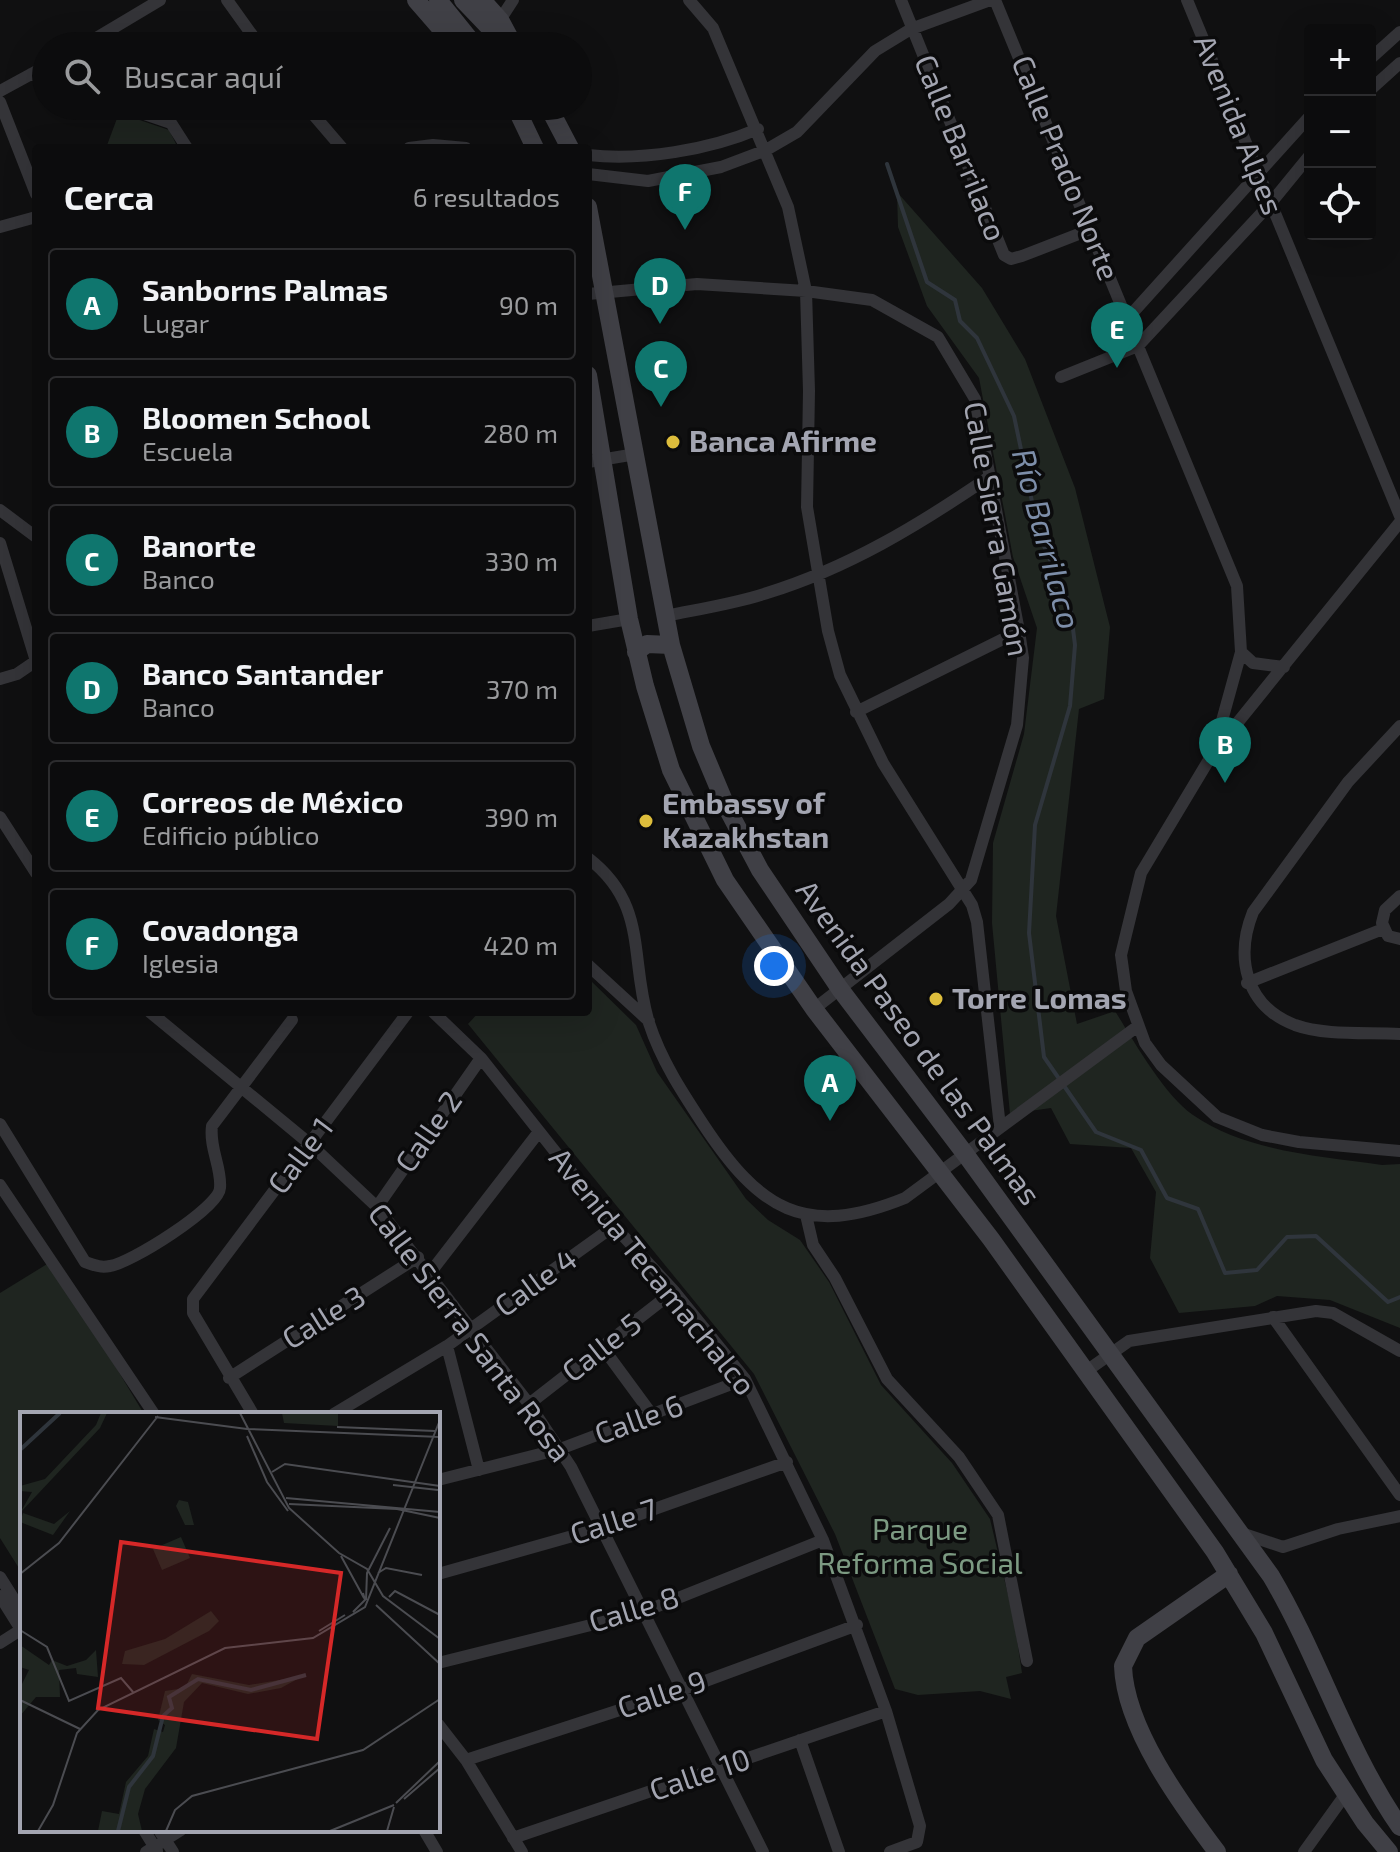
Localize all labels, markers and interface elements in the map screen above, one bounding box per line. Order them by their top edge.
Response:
map controls [1304,24,1376,240]
button: + [1304,24,1376,96]
street label: Avenida Alpes [1187,29,1292,219]
search box [32,32,592,120]
street label: Calle Barrilaco [908,49,1016,246]
street label: Calle Prado Norte [1005,50,1128,285]
icon: search [60,54,104,98]
text: Buscar aquí [124,58,282,94]
button: − [1304,96,1376,168]
pin: F [659,164,711,230]
button: locate [1304,168,1376,240]
text: Cerca [64,176,154,217]
text: 6 resultados [413,181,560,212]
pin: D [634,258,686,324]
text: Sanborns Palmas [142,271,388,307]
text: A [84,289,100,320]
text: 90 m [499,289,558,320]
pin: E [1091,302,1143,368]
text: Lugar [142,307,209,338]
pin: C [635,341,687,407]
text: Bloomen School [142,399,370,435]
street label: Calle Sierra Gamón [958,399,1038,659]
text: B [84,417,100,448]
text: 280 m [483,417,558,448]
place label: Banca Afirme [689,422,877,458]
marker: Banca Afirme [664,433,682,451]
text: Escuela [142,435,233,466]
water label: Río Barrilaco [1006,444,1090,633]
text: Banorte [142,527,256,563]
text: C [84,545,100,576]
text: 330 m [485,545,558,576]
text: Banco [142,563,215,594]
text: Banco Santander [142,655,383,691]
text: D [83,673,101,704]
text: 370 m [486,673,558,704]
text: Banco [142,691,215,722]
pin: B [1199,717,1251,783]
text: Correos de México [142,783,403,819]
place label: Embassy of Kazakhstan [662,784,829,854]
text: E [84,801,100,832]
text: 390 m [484,801,558,832]
marker: Embassy of Kazakhstan [637,812,655,830]
text: Edificio público [142,819,320,850]
street label: Avenida Paseo de las Palmas [788,874,1048,1212]
text: Covadonga [142,911,299,947]
text: F [85,929,99,960]
text: 420 m [483,929,558,960]
your location [754,946,794,986]
text: Iglesia [142,947,219,978]
place label: Torre Lomas [952,979,1127,1015]
marker: Torre Lomas [927,990,945,1008]
pin: A [804,1055,856,1121]
street label: Calle 2 [387,1083,468,1178]
street label: Calle 1 [259,1110,340,1200]
street label: Avenida Tecamachalco [543,1140,764,1402]
street label: Calle Sierra Santa Rosa [362,1195,580,1468]
street label: Calle 4 [487,1240,583,1323]
street label: Calle 3 [275,1277,371,1356]
street label: Calle 5 [554,1304,647,1388]
street label: Calle 6 [589,1386,687,1451]
inset map [20,1412,440,1832]
street label: Calle 7 [565,1489,662,1551]
park label: Parque Reforma Social [817,1510,1023,1580]
street label: Calle 8 [584,1577,683,1639]
street label: Calle 9 [612,1661,710,1725]
street label: Calle 10 [644,1739,754,1807]

